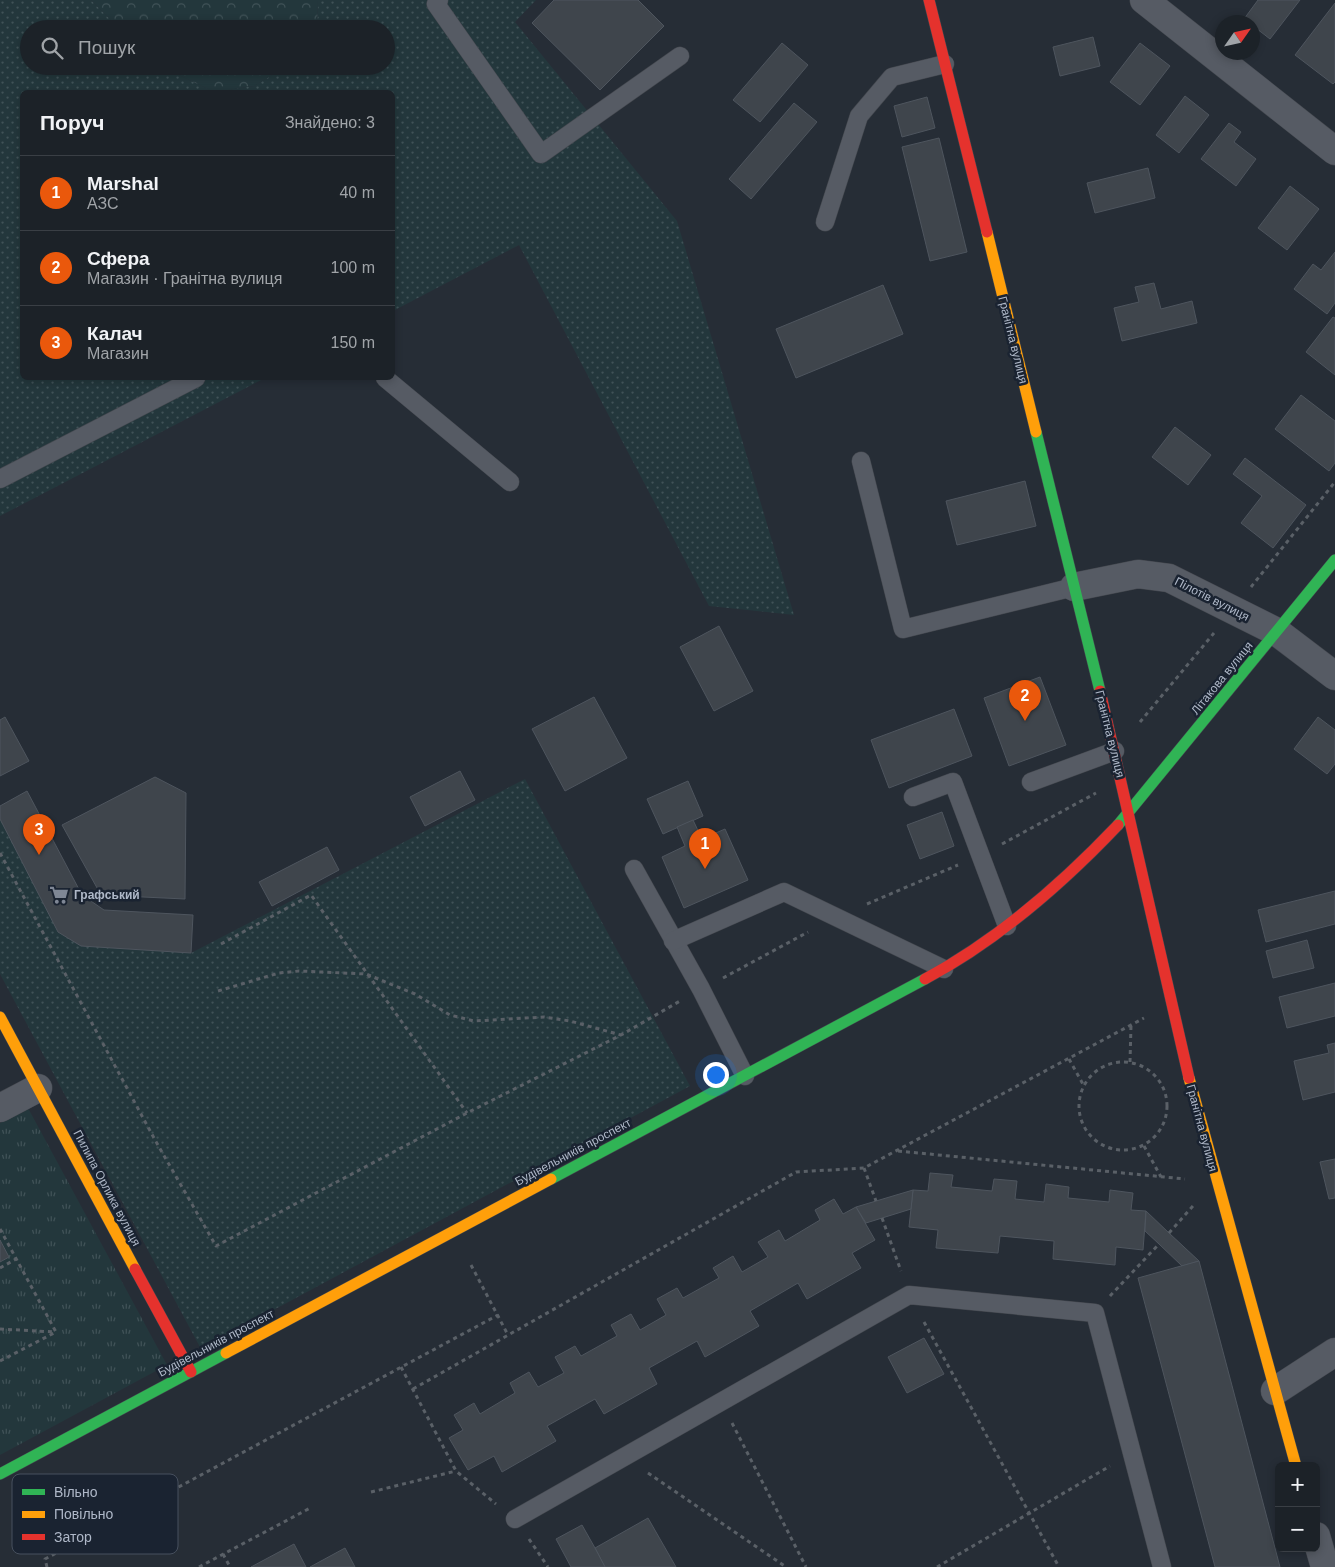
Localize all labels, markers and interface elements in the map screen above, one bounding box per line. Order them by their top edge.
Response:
north arrow [1215,15,1260,60]
search box [20,20,395,75]
icon: search [38,34,66,62]
text: Пошук [78,37,135,58]
text: Поруч [40,111,104,134]
text: Знайдено: 3 [285,114,375,131]
text: Marshal [87,173,159,194]
text: 1 [52,184,60,201]
text: 40 m [339,184,375,201]
text: АЗС [87,195,119,212]
text: Сфера [87,248,150,269]
text: 2 [52,259,60,276]
text: 100 m [331,259,375,276]
text: Магазин · Гранітна вулиця [87,270,282,287]
street label: Гранітна вулиця [995,295,1031,385]
text: Калач [87,323,143,344]
text: 3 [52,334,60,351]
text: 150 m [331,334,375,351]
text: Магазин [87,345,149,362]
street label: Пілотів вулиця [1172,574,1252,624]
street label: Літакова вулиця [1188,639,1256,717]
pin: 2 [1009,680,1041,721]
street label: Гранітна вулиця [1092,689,1128,779]
pin: 3 [23,814,55,855]
pin: 1 [689,828,721,869]
supermarket icon: Графський [48,884,70,906]
place label: Графський [74,888,140,902]
your location [703,1062,729,1088]
street label: Гранітна вулиця [1184,1083,1220,1173]
street label: Будівельників проспект [513,1115,634,1189]
street label: Пилипа Орлика вулиця [70,1128,144,1248]
street label: Будівельників проспект [156,1306,277,1380]
map controls [1275,1462,1320,1552]
button: + [1275,1462,1320,1507]
legend [12,1474,178,1554]
text: Вільно [54,1484,98,1500]
text: Повільно [54,1506,114,1522]
button: − [1275,1507,1320,1552]
text: Затор [54,1529,92,1545]

